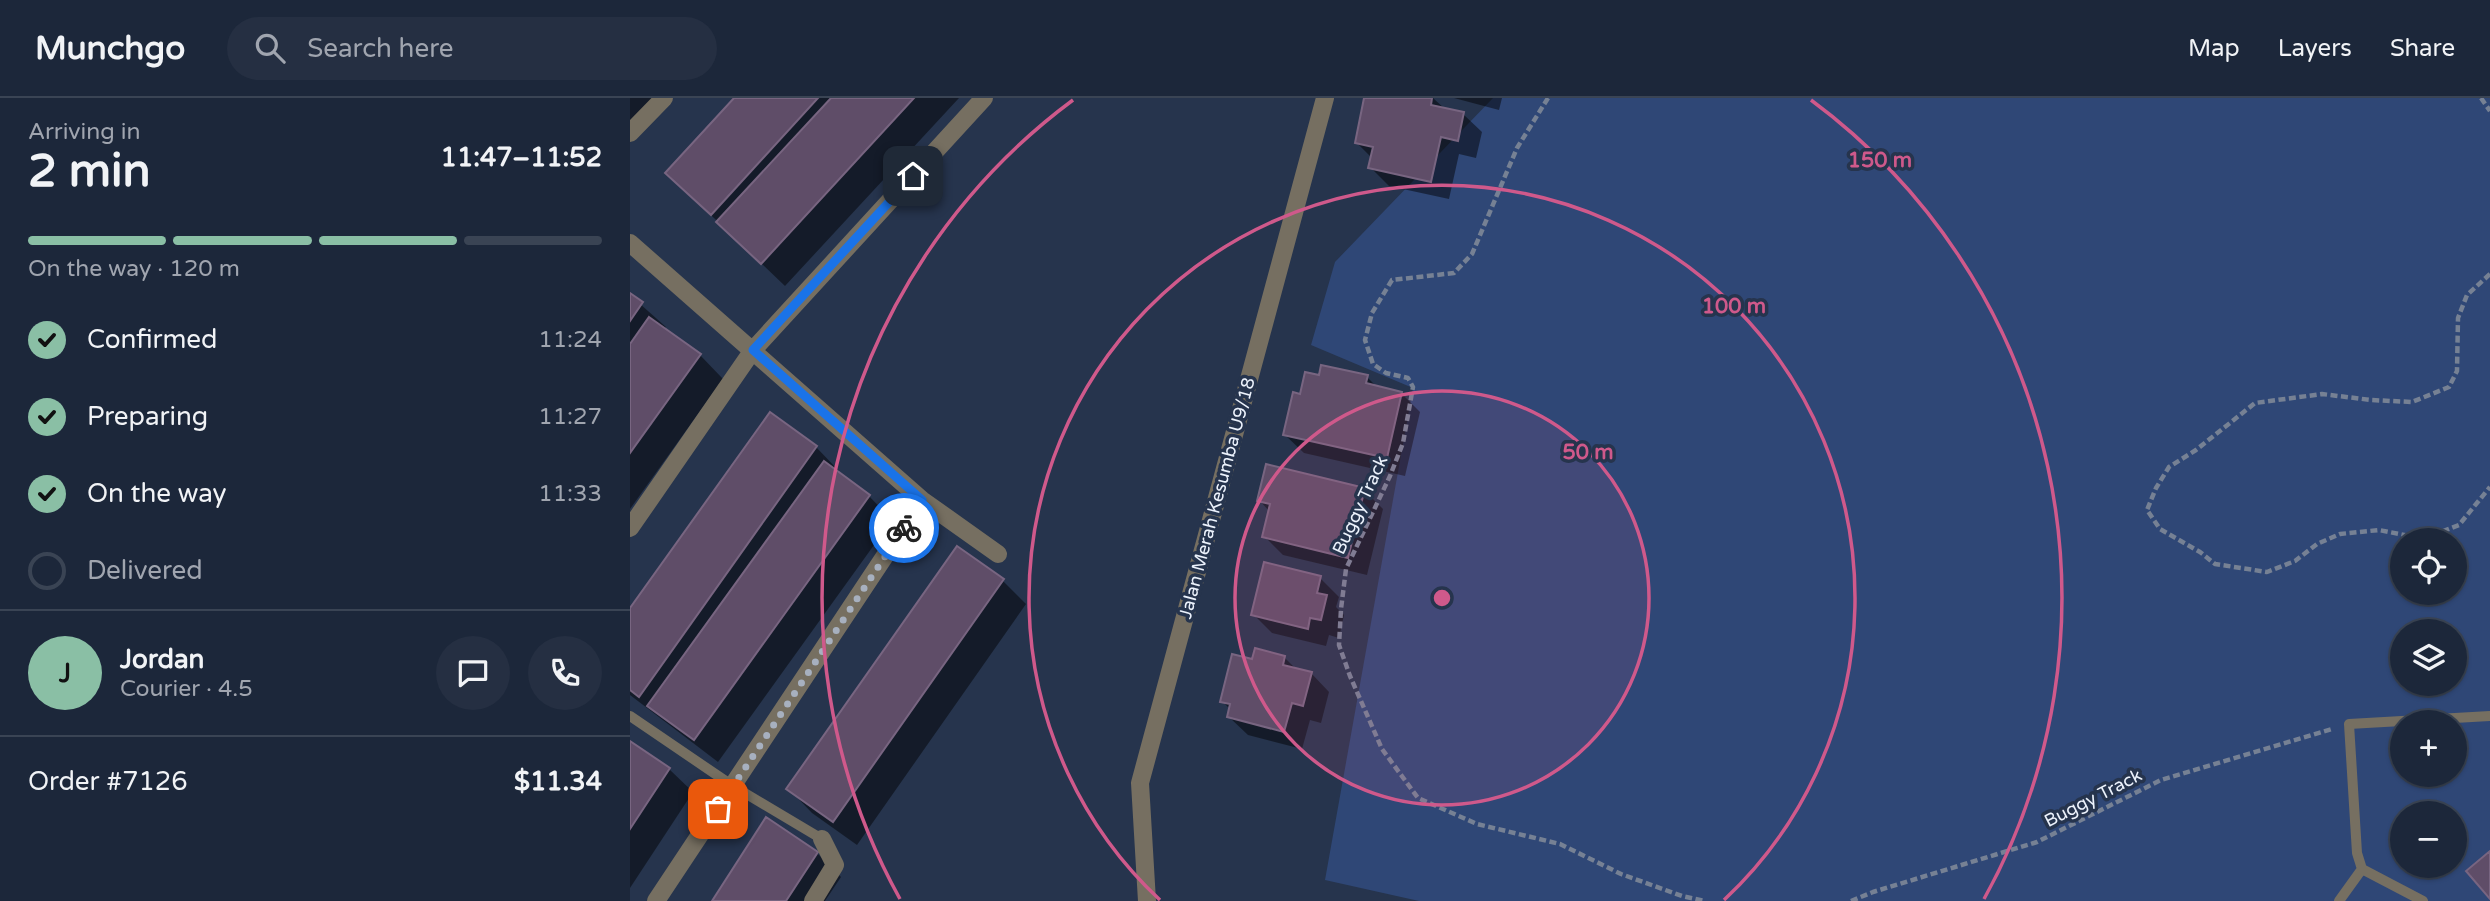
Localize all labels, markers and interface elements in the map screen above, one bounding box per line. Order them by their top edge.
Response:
search box [227,17,717,80]
text: Munchgo [35,29,185,68]
icon: search [251,29,289,67]
text: Search here [307,33,453,64]
text: Map [2188,34,2240,63]
text: Layers [2278,34,2352,63]
text: Share [2390,34,2455,63]
text: Arriving in [28,118,141,146]
text: 11:47–11:52 [441,142,602,173]
text: 2 min [28,144,151,199]
pin [883,146,943,206]
text: 150 m [1848,148,1912,173]
icon: home [894,157,932,195]
text: On the way · 120 m [28,255,240,283]
text: 100 m [1702,294,1766,319]
icon: check [28,321,66,359]
text: Confirmed [87,324,217,355]
text: 11:24 [538,326,602,354]
street label: Jalan Merah Kesumba U9/18 [1174,375,1260,621]
icon: check [28,398,66,436]
text: Preparing [87,401,208,432]
text: 11:27 [538,403,602,431]
text: 50 m [1562,440,1614,465]
street label: Buggy Track [1327,452,1393,558]
icon: check [28,475,66,513]
text: On the way [87,478,227,509]
text: 11:33 [538,480,602,508]
courier [869,493,939,563]
icon: bike [885,509,923,547]
map controls [2390,528,2467,878]
button: locate [2390,528,2467,605]
text: Delivered [87,555,203,586]
centre of rings [1430,586,1454,610]
button: layers [2390,619,2467,696]
button: chat [436,636,510,710]
button: phone [528,636,602,710]
text: Jordan [120,644,204,675]
text: J [59,658,71,689]
text: Courier · 4.5 [120,675,253,703]
button: + [2390,710,2467,787]
street label: Buggy Track [2040,764,2146,832]
text: Order #7126 [28,766,188,797]
text: $11.34 [514,766,602,797]
pin [688,779,748,839]
icon: bag [699,790,737,828]
button: − [2390,801,2467,878]

